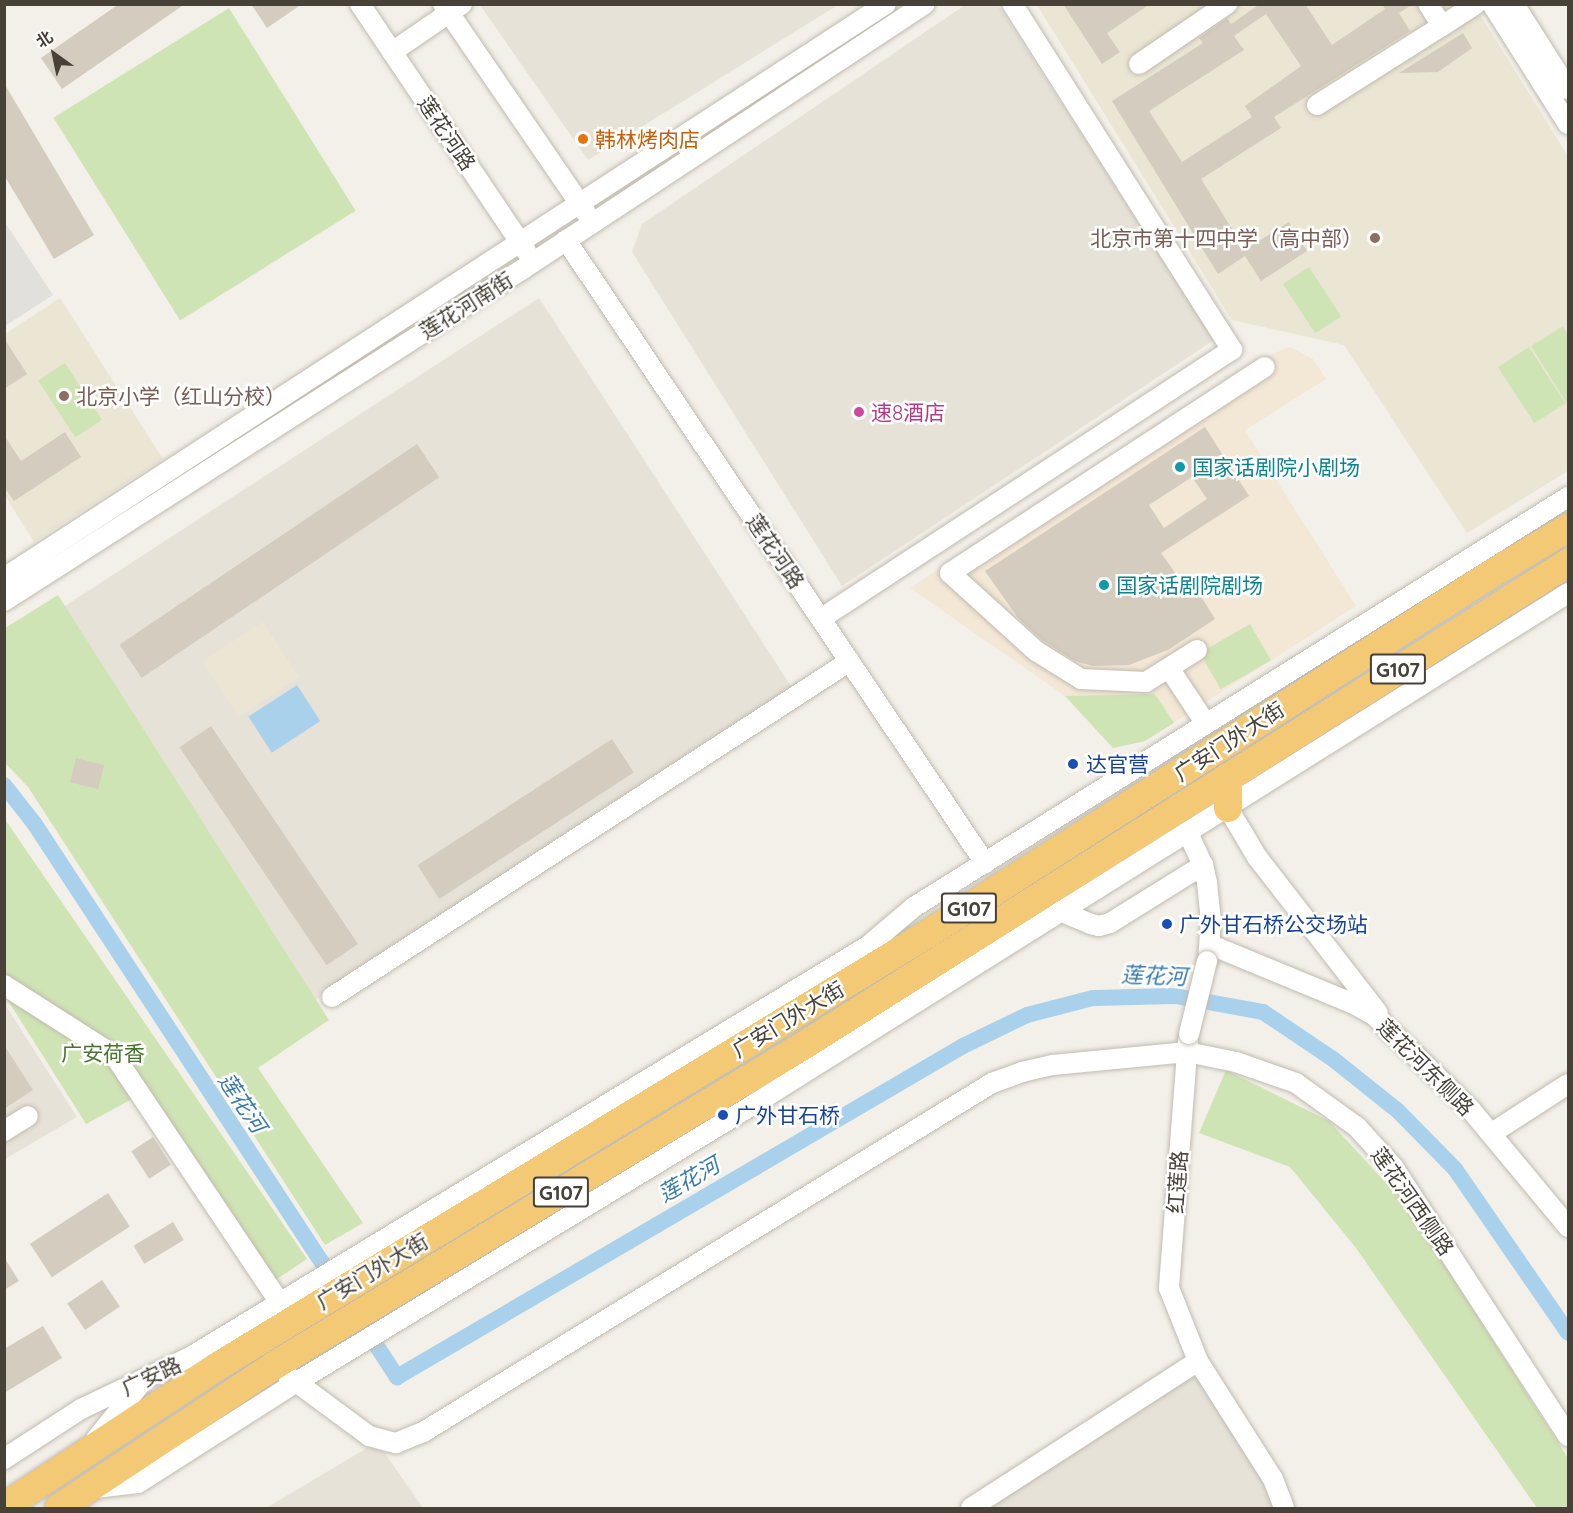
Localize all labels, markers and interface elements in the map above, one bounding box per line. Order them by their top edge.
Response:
north arrow [24,24,84,84]
text: 北 [32,26,56,52]
street label: 莲花河路 [413,91,481,175]
place label: 韩林烤肉店 [595,126,700,152]
marker: 韩林烤肉店 [576,132,590,146]
place label: 北京市第十四中学（高中部） [1090,225,1363,251]
marker: 北京市第十四中学（高中部） [1368,231,1382,245]
street label: 莲花河南街 [415,266,517,344]
place label: 北京小学（红山分校） [76,383,286,409]
marker: 北京小学（红山分校） [57,389,71,403]
place label: 速8酒店 [871,399,945,425]
marker: 速8酒店 [852,405,866,419]
place label: 国家话剧院小剧场 [1192,454,1360,480]
marker: 国家话剧院小剧场 [1173,460,1187,474]
street label: 莲花河路 [742,509,810,593]
place label: 国家话剧院剧场 [1116,572,1263,598]
marker: 国家话剧院剧场 [1097,578,1111,592]
road number: G107 [1370,652,1426,686]
street label: 广安门外大街 [1169,696,1289,786]
place label: 达官营 [1086,751,1149,777]
marker: 达官营 [1064,755,1082,773]
road number: G107 [940,891,998,925]
place label: 广外甘石桥公交场站 [1179,911,1368,937]
marker: 广外甘石桥公交场站 [1160,917,1174,931]
water label: 莲花河 [1121,962,1187,990]
street label: 广安门外大街 [728,976,848,1062]
street label: 莲花河东侧路 [1373,1014,1479,1120]
park label: 广安荷香 [61,1040,145,1066]
water label: 莲花河 [213,1068,271,1138]
place label: 广外甘石桥 [735,1102,840,1128]
marker: 广外甘石桥 [716,1108,730,1122]
street label: 莲花河西侧路 [1367,1142,1459,1260]
street label: 红莲路 [1162,1150,1192,1214]
water label: 莲花河 [654,1152,724,1208]
road number: G107 [532,1175,590,1209]
street label: 广安门外大街 [312,1228,432,1314]
street label: 广安路 [117,1351,185,1401]

